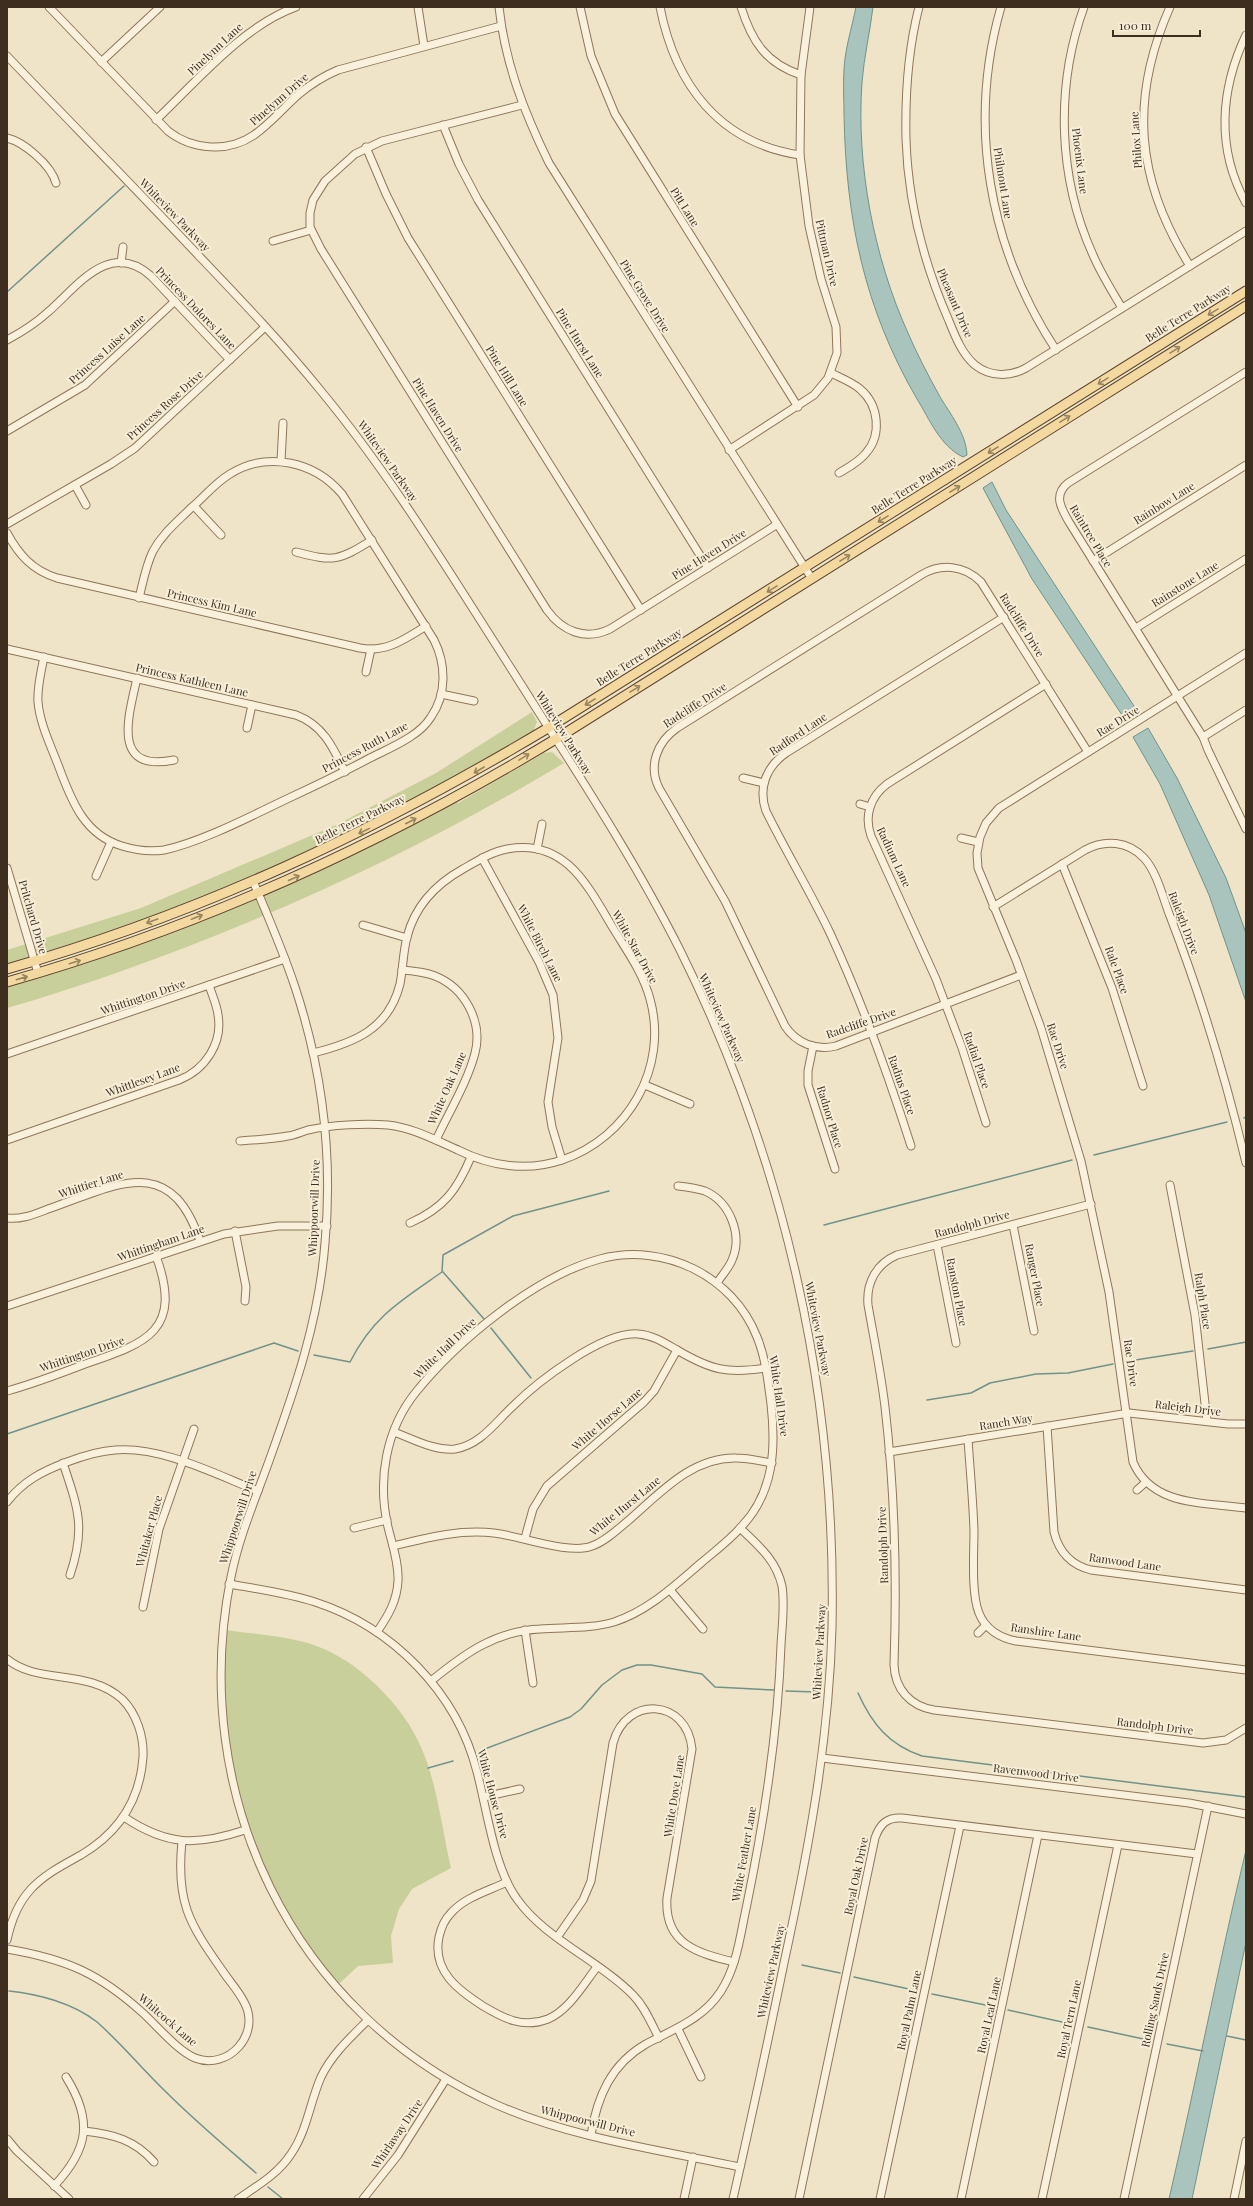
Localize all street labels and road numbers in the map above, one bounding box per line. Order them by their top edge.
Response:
street label: Pinelynn Lane [184,19,246,78]
street label: Pinelynn Drive [246,69,312,128]
street label: Philox Lane [1126,110,1145,169]
street label: Phoenix Lane [1069,127,1092,195]
street label: Philmont Lane [990,146,1017,220]
street label: Whiteview Parkway [136,174,214,255]
street label: Pitt Lane [668,184,704,230]
street label: Pittman Drive [812,218,843,288]
street label: Pine Grove Drive [617,256,674,335]
street label: Princess Dolores Lane [153,263,240,353]
street label: Pheasant Drive [934,266,977,340]
street label: Belle Terre Parkway [1142,280,1234,345]
street label: Pine Hurst Lane [553,305,608,381]
street label: Princess Luise Lane [65,310,148,387]
street label: Pine Hill Lane [483,342,532,409]
street label: Princess Rose Drive [123,366,206,443]
street label: Pine Haven Drive [409,375,468,455]
street label: Whiteview Parkway [354,416,422,505]
street label: Belle Terre Parkway [868,452,960,517]
street label: Rainbow Lane [1130,478,1198,527]
street label: Raintree Place [1067,502,1116,570]
street label: Pine Haven Drive [669,524,749,583]
street label: Rainstone Lane [1148,557,1221,610]
street label: Princess Kim Lane [166,585,259,620]
street label: Radcliffe Drive [997,590,1048,660]
street label: Belle Terre Parkway [593,624,685,689]
street label: Princess Kathleen Lane [134,659,250,700]
street label: Radcliffe Drive [660,678,730,731]
street label: Whiteview Parkway [532,687,596,778]
street label: Rae Drive [1093,701,1142,740]
street label: Radford Lane [766,709,830,758]
street label: Princess Ruth Lane [319,717,411,776]
street label: Belle Terre Parkway [312,790,408,847]
street label: Radium Lane [874,824,915,890]
street label: Pritchard Drive [16,878,51,956]
street label: Raleigh Drive [1166,889,1204,957]
street label: White Birch Lane [514,901,567,984]
street label: White Star Drive [609,907,662,986]
street label: Rale Place [1102,944,1133,996]
street label: Whiteview Parkway [696,970,749,1065]
street label: Whittington Drive [98,975,188,1018]
street label: Radcliffe Drive [824,1003,898,1041]
street label: Rae Drive [1044,1021,1073,1071]
street label: Radial Place [961,1029,994,1091]
street label: White Oak Lane [423,1049,469,1127]
street label: Radius Place [885,1053,920,1117]
street label: Whittlesey Lane [103,1059,182,1100]
street label: Radnor Place [814,1084,847,1150]
street label: Whippoorwill Drive [304,1159,323,1258]
street label: Whittier Lane [56,1166,126,1201]
street label: Randolph Drive [933,1206,1011,1241]
street label: Whittingham Lane [114,1220,207,1265]
street label: Ranger Place [1022,1242,1049,1308]
street label: Ranston Place [944,1257,972,1328]
street label: Ralph Place [1192,1271,1215,1331]
street label: Whiteview Parkway [802,1279,835,1378]
street label: White Hall Drive [409,1314,479,1382]
street label: Whittington Drive [37,1332,127,1375]
street label: Rae Drive [1121,1338,1142,1388]
street label: White Hall Drive [766,1354,793,1438]
street label: White Horse Lane [568,1384,645,1454]
street label: Raleigh Drive [1154,1396,1222,1419]
street label: Ranch Way [978,1410,1034,1433]
street label: Whippoorwill Drive [215,1468,260,1566]
street label: White Hurst Lane [585,1472,663,1539]
street label: Whitaker Place [131,1493,165,1569]
street label: Randolph Drive [874,1506,891,1584]
street label: Ranwood Lane [1088,1549,1163,1574]
street label: Whiteview Parkway [808,1603,829,1701]
street label: Ranshire Lane [1010,1619,1083,1644]
street label: Randolph Drive [1116,1713,1195,1738]
street label: White House Drive [474,1746,513,1841]
street label: White Dove Lane [659,1753,687,1839]
street label: Ravenwood Drive [992,1760,1080,1785]
street label: White Feather Lane [728,1805,759,1904]
street label: Royal Oak Drive [840,1835,871,1916]
street label: Whiteview Parkway [753,1922,788,2020]
street label: Rolling Sands Drive [1137,1951,1172,2049]
street label: Royal Palm Lane [893,1968,924,2051]
street label: Royal Leaf Lane [973,1975,1004,2055]
street label: Royal Tern Lane [1053,1978,1084,2060]
street label: Whitcock Lane [135,1989,201,2049]
street label: Whirlaway Drive [367,2095,426,2173]
street label: Whippoorwill Drive [538,2101,637,2140]

